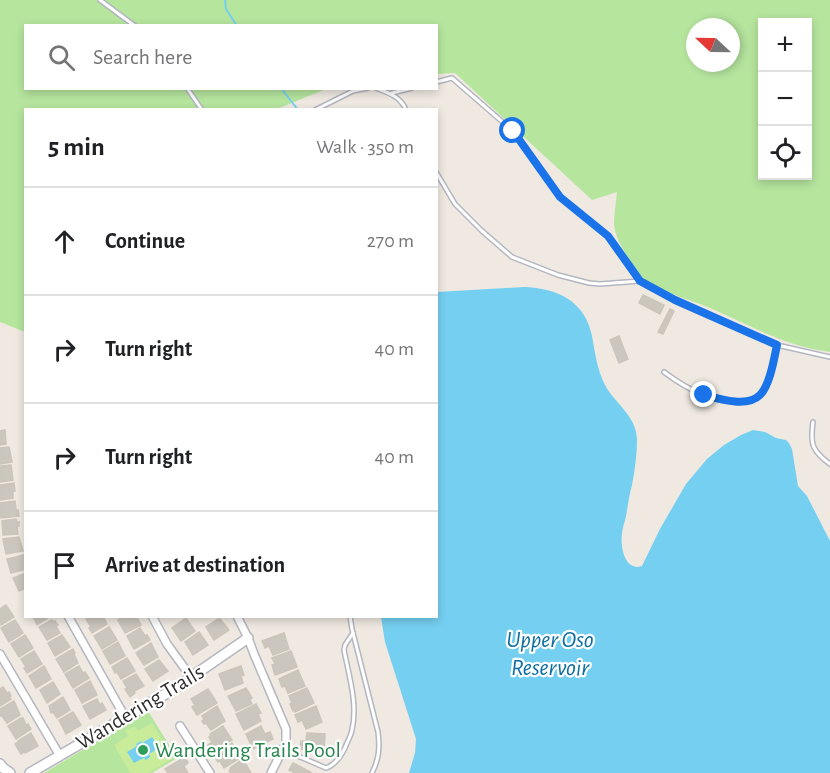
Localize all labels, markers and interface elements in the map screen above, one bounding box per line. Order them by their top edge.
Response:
north arrow [686,18,740,72]
map controls [758,18,812,180]
button: + [758,18,812,72]
search box [24,24,438,90]
icon: search [45,41,78,74]
text: Search here [93,46,192,68]
button: − [758,72,812,126]
route start [499,117,525,143]
button: locate [758,126,812,180]
text: 5 min [48,134,105,160]
text: Walk · 350 m [316,137,414,157]
icon: ahead [48,225,81,258]
text: Continue [105,230,185,252]
text: 270 m [367,231,414,251]
icon: right [48,333,81,366]
text: Turn right [105,338,192,360]
text: 40 m [375,339,414,359]
route end [690,381,716,407]
icon: right [48,441,81,474]
text: Turn right [105,446,192,468]
text: 40 m [375,447,414,467]
icon: arrive [48,549,81,582]
text: Arrive at destination [105,554,285,576]
water label: Upper Oso Reservoir [506,628,594,680]
street label: Wandering Trails [72,660,208,754]
place label: Wandering Trails Pool [155,739,341,761]
marker: Wandering Trails Pool [136,743,150,757]

